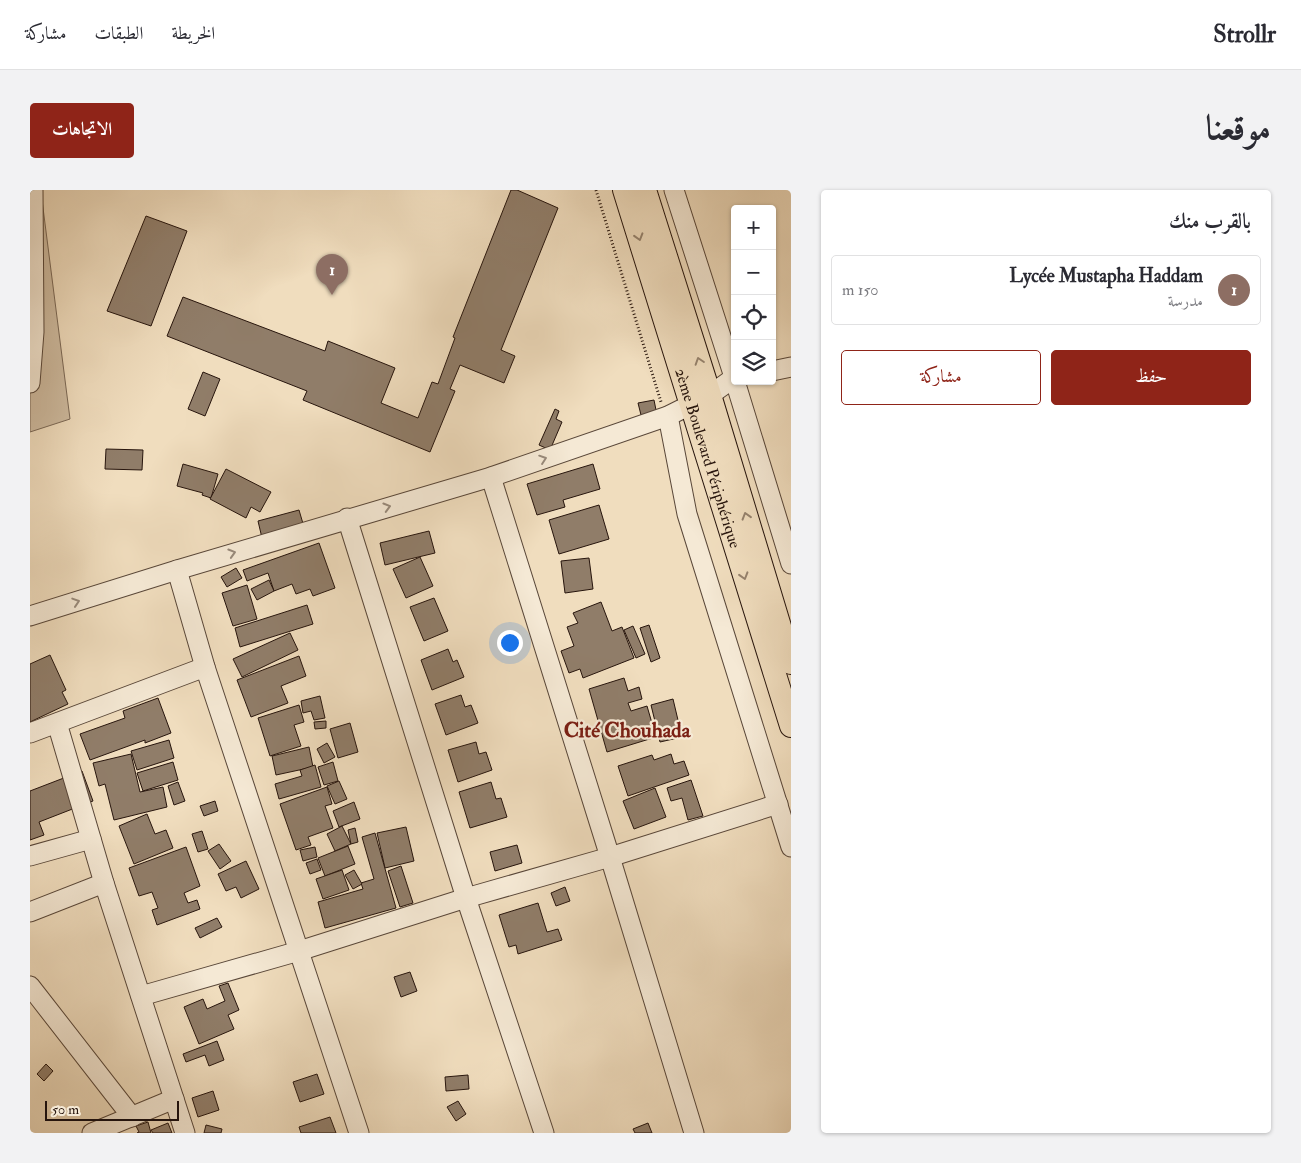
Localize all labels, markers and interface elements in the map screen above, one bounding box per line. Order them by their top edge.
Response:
text: Strollr [1213,19,1276,50]
text: مشاركة [25,22,66,45]
text: الطبقات [94,22,143,45]
text: الخريطة [171,22,215,45]
button: الاتجاهات [30,103,134,158]
text: موقعنا [1206,106,1271,150]
map controls [731,205,776,385]
button: + [731,205,776,250]
text: بالقرب منك [1169,208,1251,235]
one-way arrow [633,232,643,240]
button: − [731,250,776,295]
pin: 1 [316,254,348,295]
text: Lycée Mustapha Haddam [1009,264,1203,288]
text: 150 m [842,280,879,300]
text: 1 [1231,280,1237,300]
text: مدرسة [1168,291,1203,311]
button: locate [731,295,776,340]
button: layers [731,340,776,385]
button: مشاركة [841,350,1041,405]
button: حفظ [1051,350,1251,405]
one-way arrow [695,357,705,365]
street label: 2ème Boulevard Périphérique [670,366,745,551]
one-way arrow [538,455,546,465]
one-way arrow [383,502,391,512]
one-way arrow [742,512,752,521]
one-way arrow [227,549,235,559]
one-way arrow [738,571,748,579]
one-way arrow [72,597,80,607]
your location [497,630,523,656]
district label: Cité Chouhada [564,717,692,744]
scale bar [45,1098,179,1121]
text: 50 m [52,1101,79,1118]

